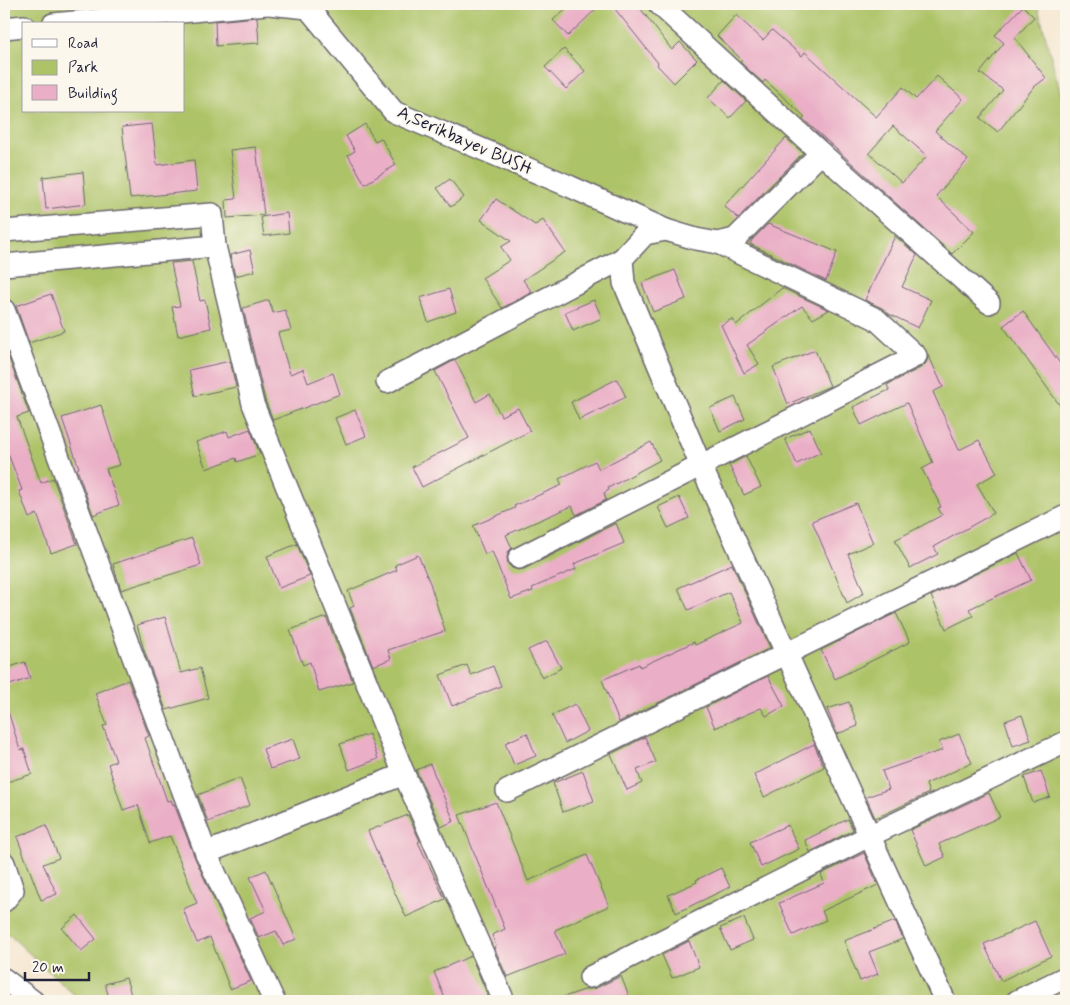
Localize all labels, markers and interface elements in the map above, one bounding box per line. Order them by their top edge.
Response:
legend [22,22,185,112]
text: Road [68,34,98,54]
text: Park [68,58,98,78]
text: Building [68,84,118,105]
street label: A,Serikbayev BUSH [393,100,536,182]
scale bar [25,950,89,982]
text: 20 m [32,958,64,978]

